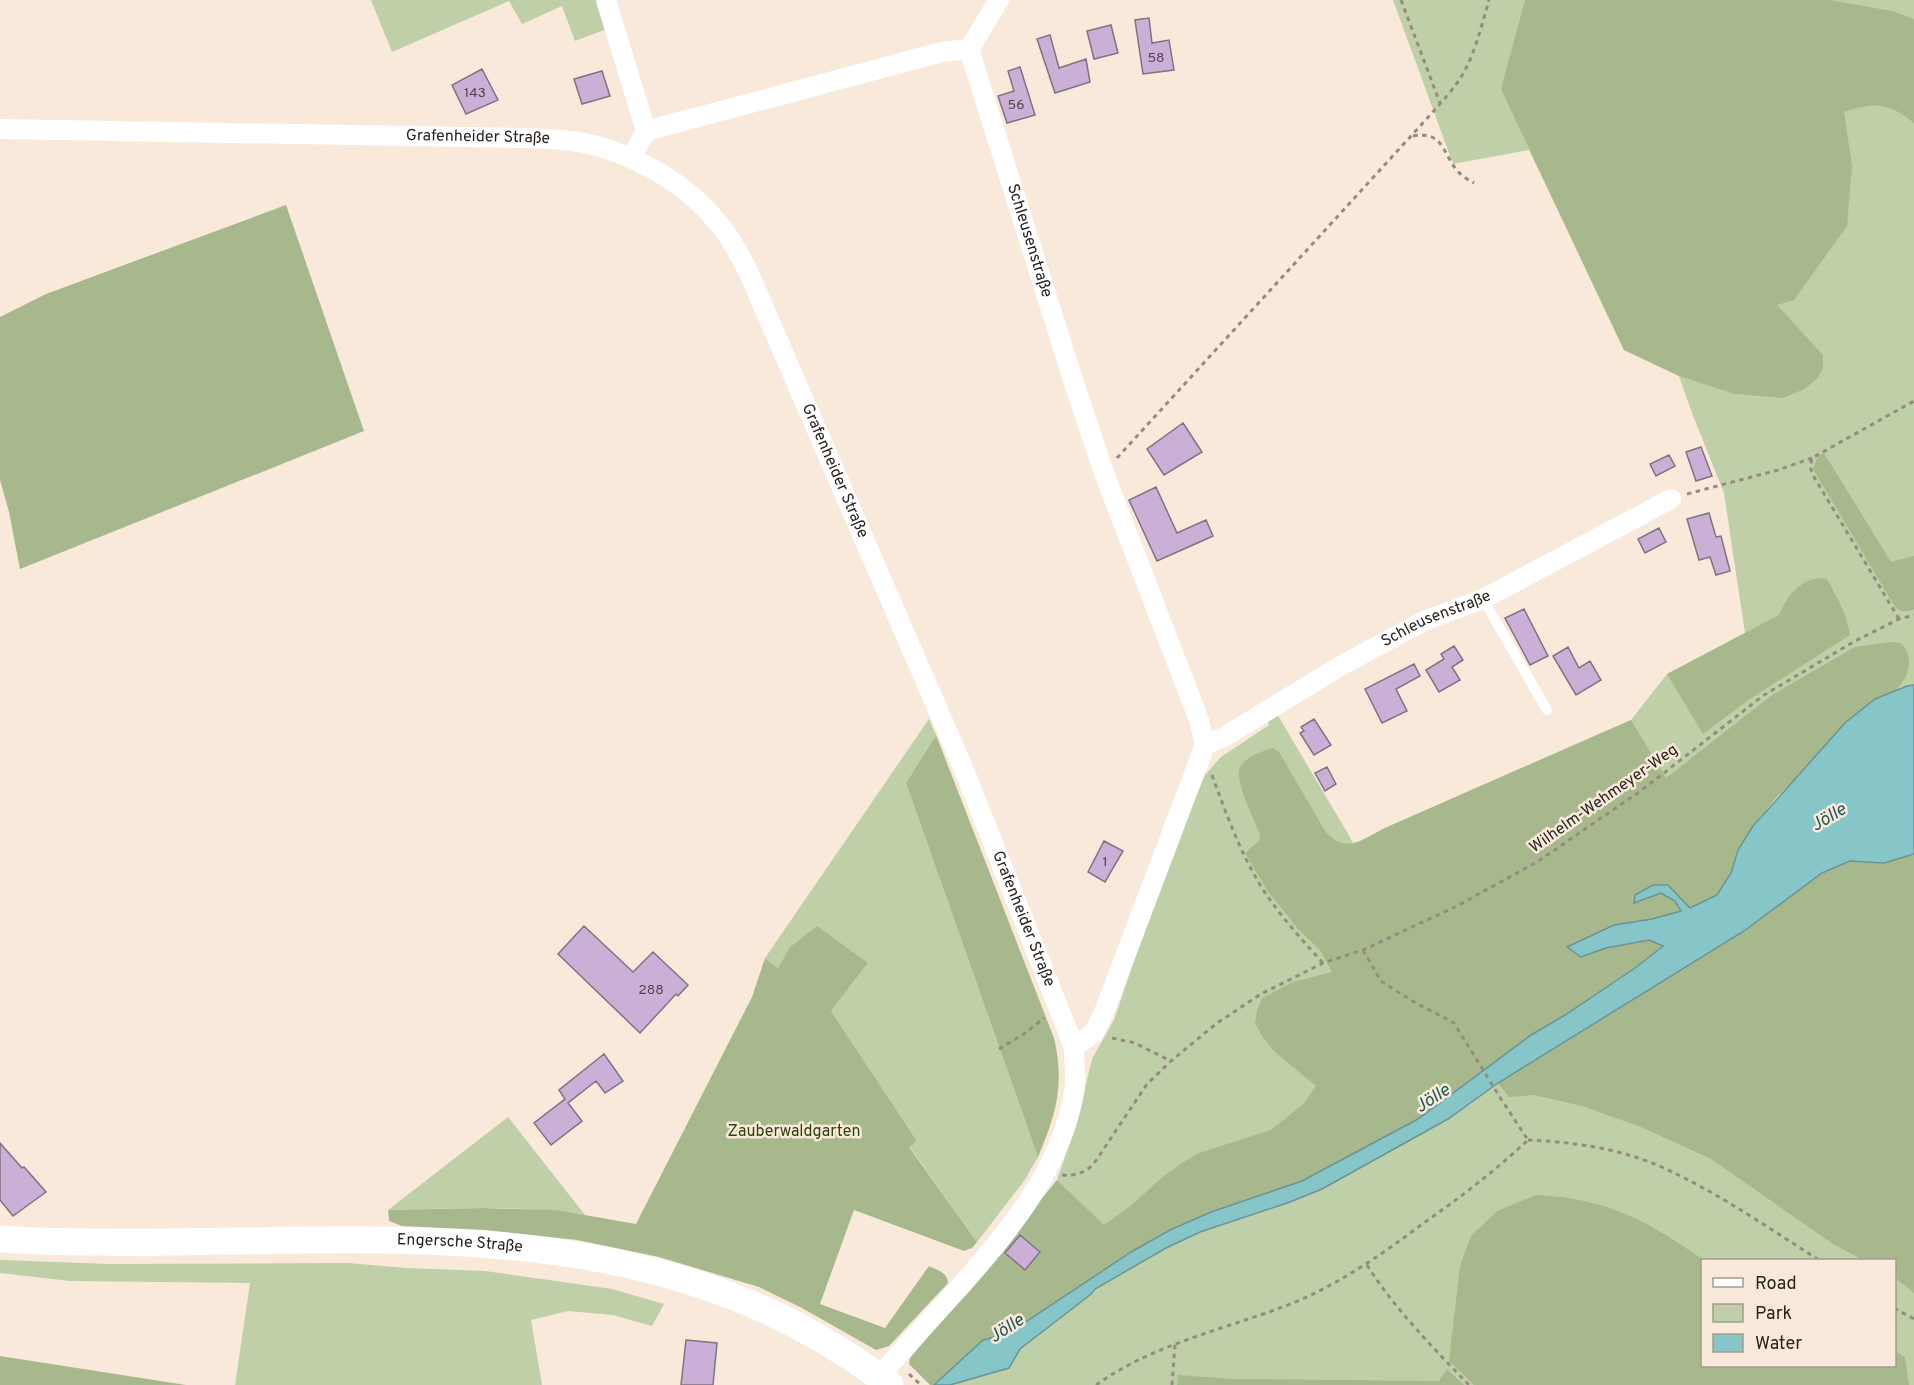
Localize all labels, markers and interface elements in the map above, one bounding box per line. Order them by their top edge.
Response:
house number: 58 [1147,50,1165,67]
house number: 143 [464,85,486,102]
house number: 56 [1007,97,1025,114]
street label: Grafenheider Straße [406,126,551,149]
street label: Schleusenstraße [1002,182,1056,300]
street label: Grafenheider Straße [797,401,872,541]
street label: Schleusenstraße [1378,586,1495,652]
street label: Wilhelm-Wehmeyer-Weg [1526,740,1682,858]
water label: Jölle [1807,798,1852,837]
street label: Grafenheider Straße [987,848,1059,990]
house number: 1 [1102,854,1108,871]
house number: 288 [638,982,664,999]
water label: Jölle [1411,1079,1456,1119]
park label: Zauberwaldgarten [728,1122,860,1142]
street label: Engersche Straße [397,1230,524,1258]
legend [1701,1259,1896,1367]
text: Road [1755,1273,1797,1296]
text: Park [1755,1303,1792,1326]
water label: Jölle [985,1309,1030,1349]
text: Water [1755,1333,1802,1356]

